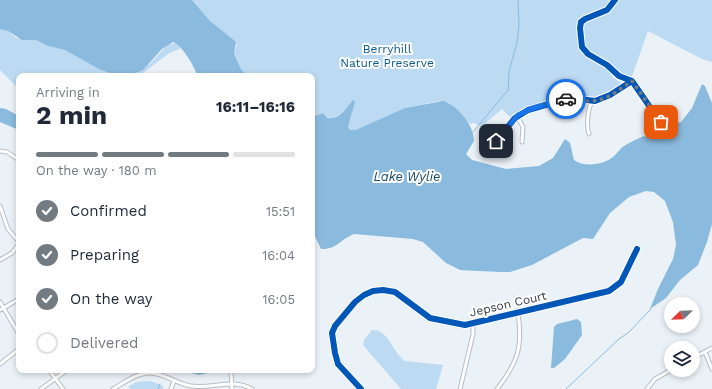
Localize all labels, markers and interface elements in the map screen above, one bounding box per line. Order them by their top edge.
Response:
park label: Berryhill Nature Preserve [340,42,434,70]
courier [546,79,586,119]
text: Arriving in [36,85,100,100]
icon: car [555,88,577,110]
text: 16:11–16:16 [216,98,295,116]
text: 2 min [36,100,107,130]
pin [644,105,678,139]
icon: bag [650,111,672,133]
pin [479,124,513,158]
icon: home [485,130,507,152]
text: On the way · 180 m [36,163,157,178]
water label: Lake Wylie [373,169,441,184]
icon: check [36,200,58,222]
text: Confirmed [70,202,147,220]
text: 15:51 [266,204,295,219]
icon: check [36,244,58,266]
text: Preparing [70,246,139,264]
text: 16:04 [262,248,295,263]
icon: check [36,288,58,310]
street label: Jepson Court [468,288,548,320]
text: On the way [70,290,152,308]
text: 16:05 [263,292,295,307]
north arrow [664,297,700,333]
map controls [664,297,700,377]
text: Delivered [70,334,138,352]
button: layers [664,341,700,377]

